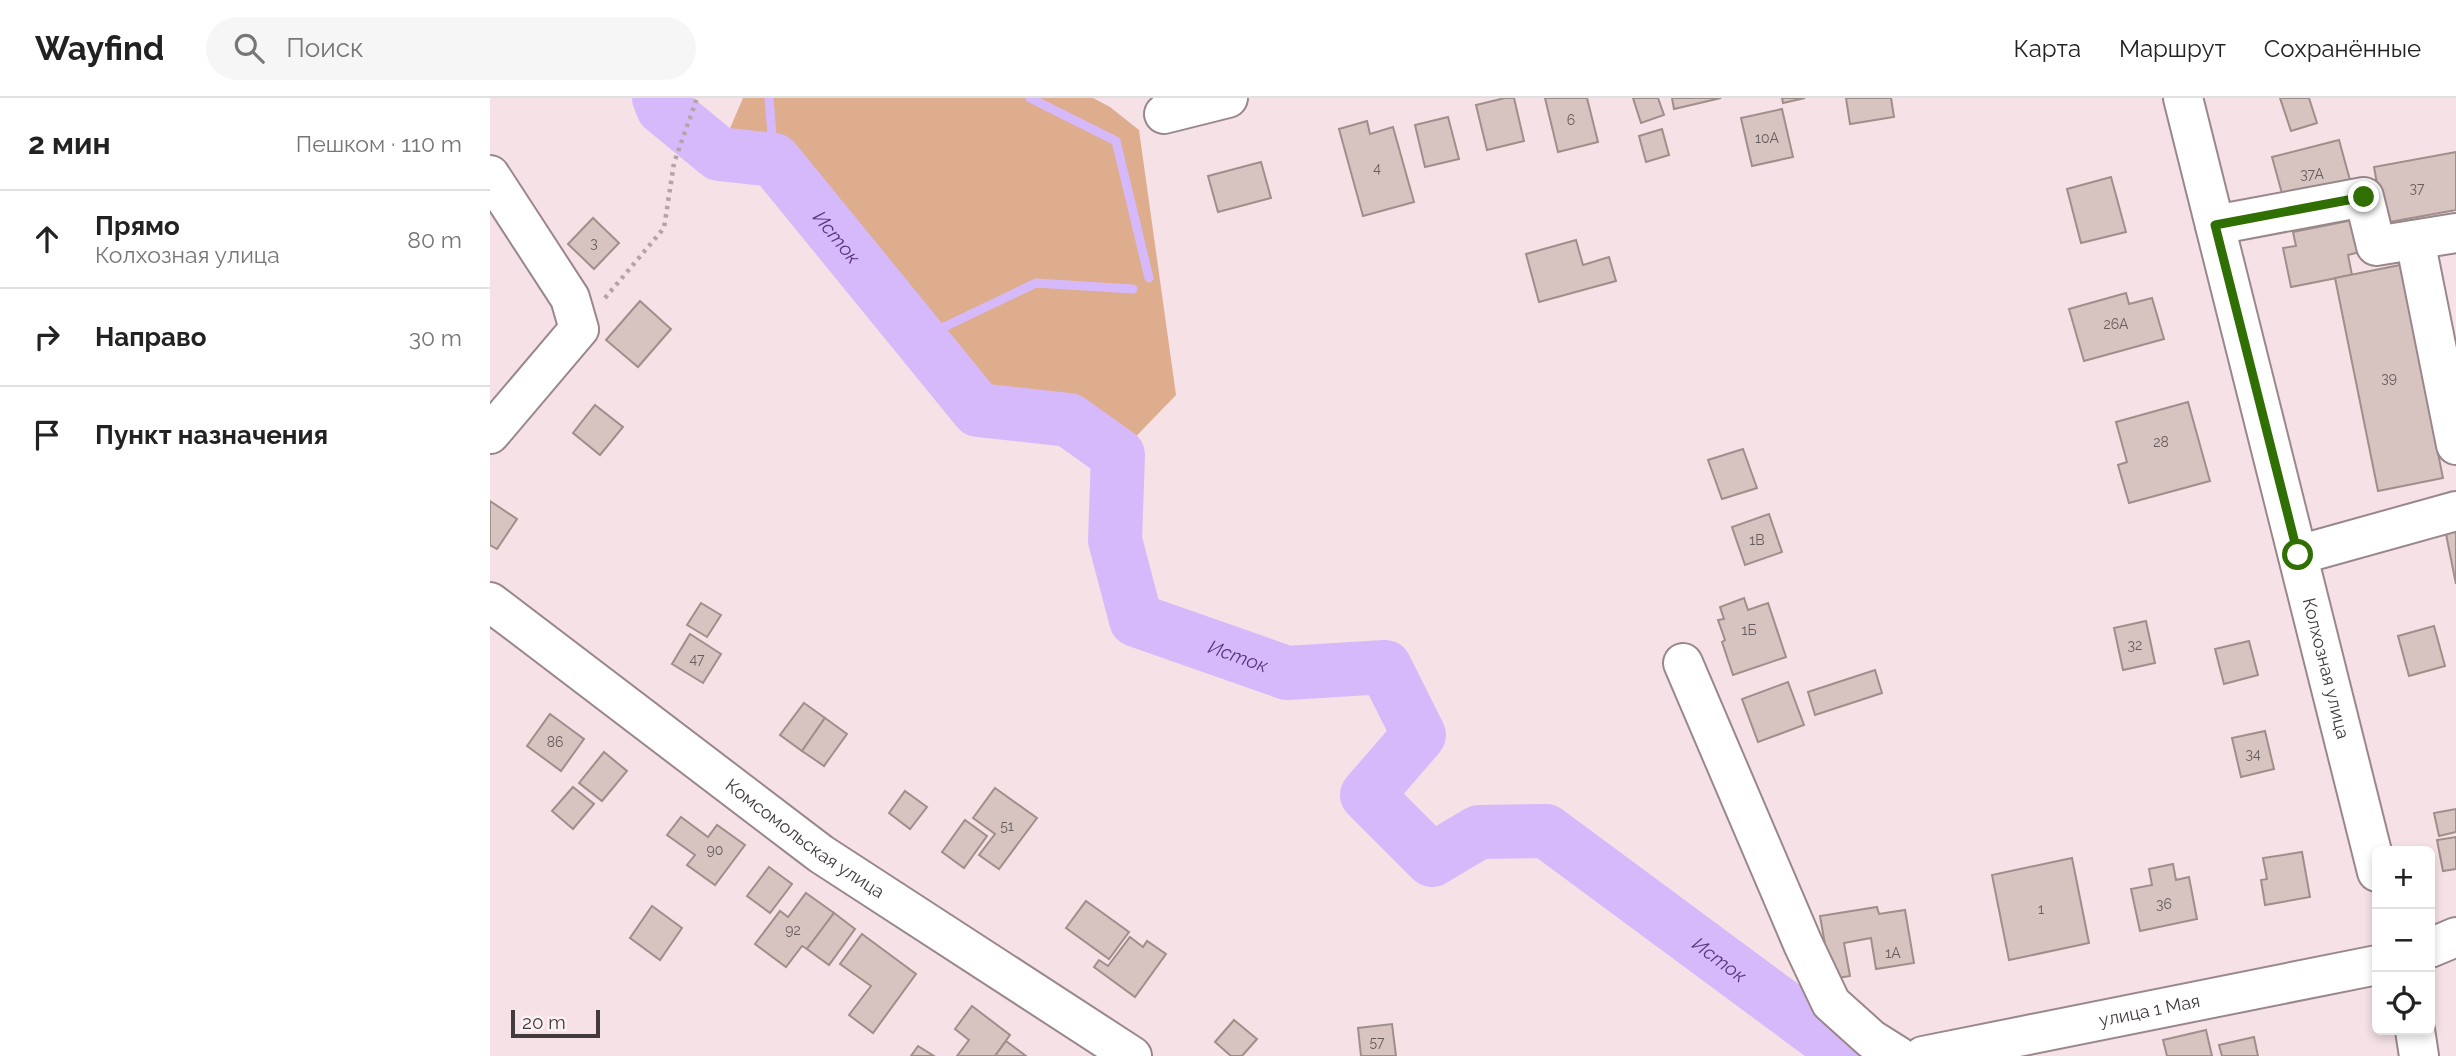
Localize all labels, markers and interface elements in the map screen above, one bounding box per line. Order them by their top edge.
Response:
search box [206,17,696,80]
text: Wayfind [35,29,164,68]
icon: search [230,29,268,67]
text: Поиск [286,33,363,63]
text: Карта [2013,34,2081,63]
text: Маршрут [2119,34,2226,63]
text: Сохранённые [2264,34,2421,63]
house number: 6 [1567,112,1575,128]
text: 2 мин [28,126,111,161]
text: Пешком · 110 m [296,130,462,157]
house number: 10А [1755,130,1779,146]
house number: 4 [1373,160,1381,176]
house number: 37А [2300,166,2324,182]
house number: 37 [2410,180,2425,196]
route end [2348,181,2379,212]
water label: Исток [809,206,865,268]
text: Прямо [95,211,180,241]
icon: ahead [28,220,66,258]
text: 80 m [407,226,462,253]
house number: 3 [590,235,598,251]
text: Колхозная улица [95,241,280,268]
house number: 26А [2104,316,2129,332]
icon: right [28,318,66,356]
text: Направо [95,322,206,352]
text: 30 m [409,324,462,351]
house number: 39 [2381,370,2397,386]
icon: arrive [28,416,66,454]
text: Пункт назначения [95,420,328,450]
house number: 28 [2153,434,2169,450]
house number: 1В [1749,532,1765,548]
route start [2282,539,2313,570]
street label: Колхозная улица [2299,596,2354,741]
house number: 1Б [1741,622,1757,638]
water label: Исток [1206,635,1271,677]
house number: 32 [2128,637,2142,653]
house number: 47 [689,651,705,667]
house number: 86 [547,734,563,750]
house number: 34 [2245,746,2261,762]
street label: Комсомольская улица [722,774,888,902]
house number: 51 [1000,818,1014,834]
house number: 90 [707,842,723,858]
map controls [2372,846,2435,1035]
button: + [2372,846,2435,909]
house number: 36 [2156,896,2172,912]
house number: 1 [2038,901,2044,917]
button: − [2372,909,2435,972]
house number: 92 [785,922,801,938]
water label: Исток [1688,932,1751,987]
house number: 1А [1885,945,1901,961]
button: locate [2372,972,2435,1035]
street label: улица 1 Мая [2097,990,2202,1030]
scale bar [511,1007,600,1039]
text: 20 m [522,1011,566,1033]
house number: 57 [1369,1034,1385,1050]

